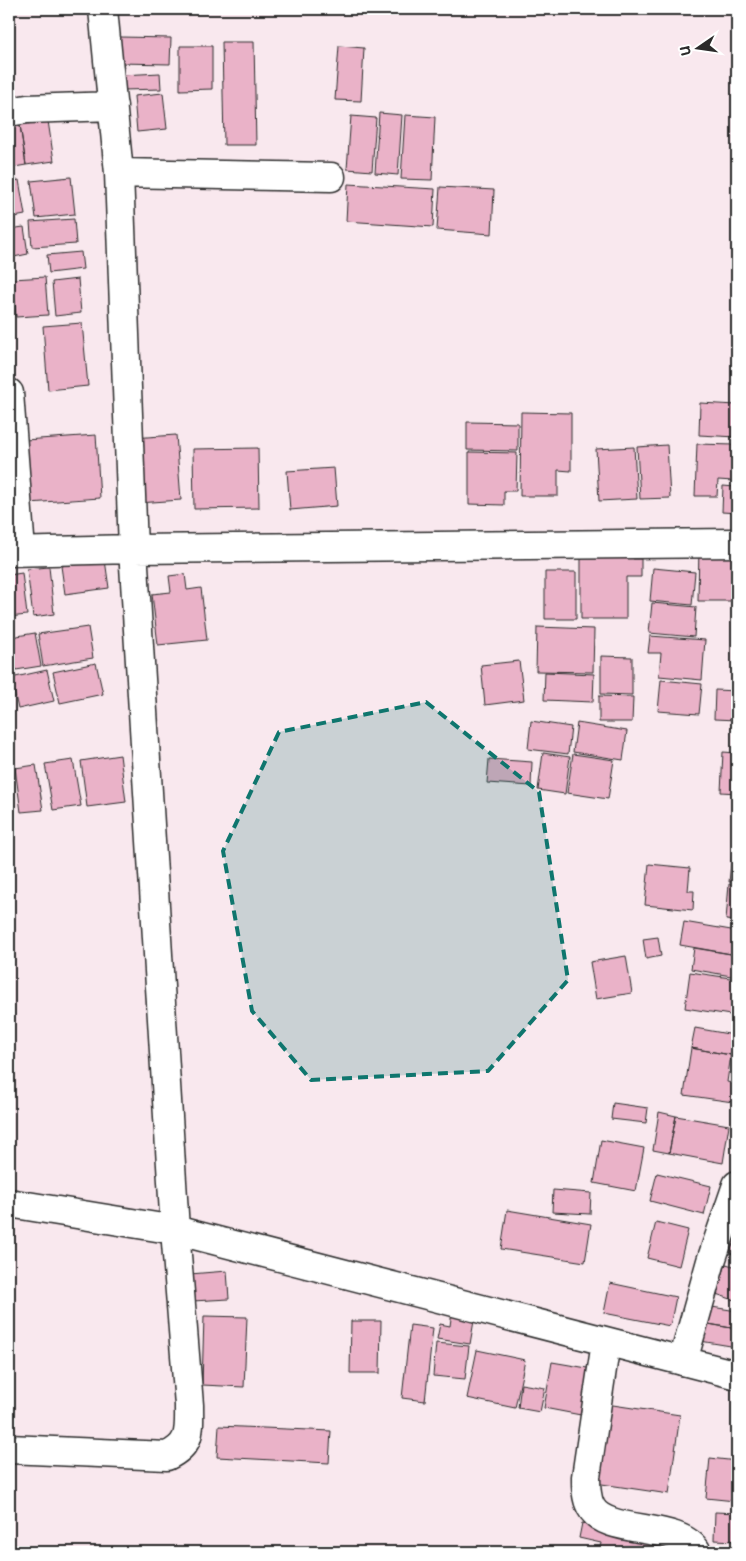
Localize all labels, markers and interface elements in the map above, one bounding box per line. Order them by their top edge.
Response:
north arrow [674,22,724,72]
text: U [674,44,695,58]

